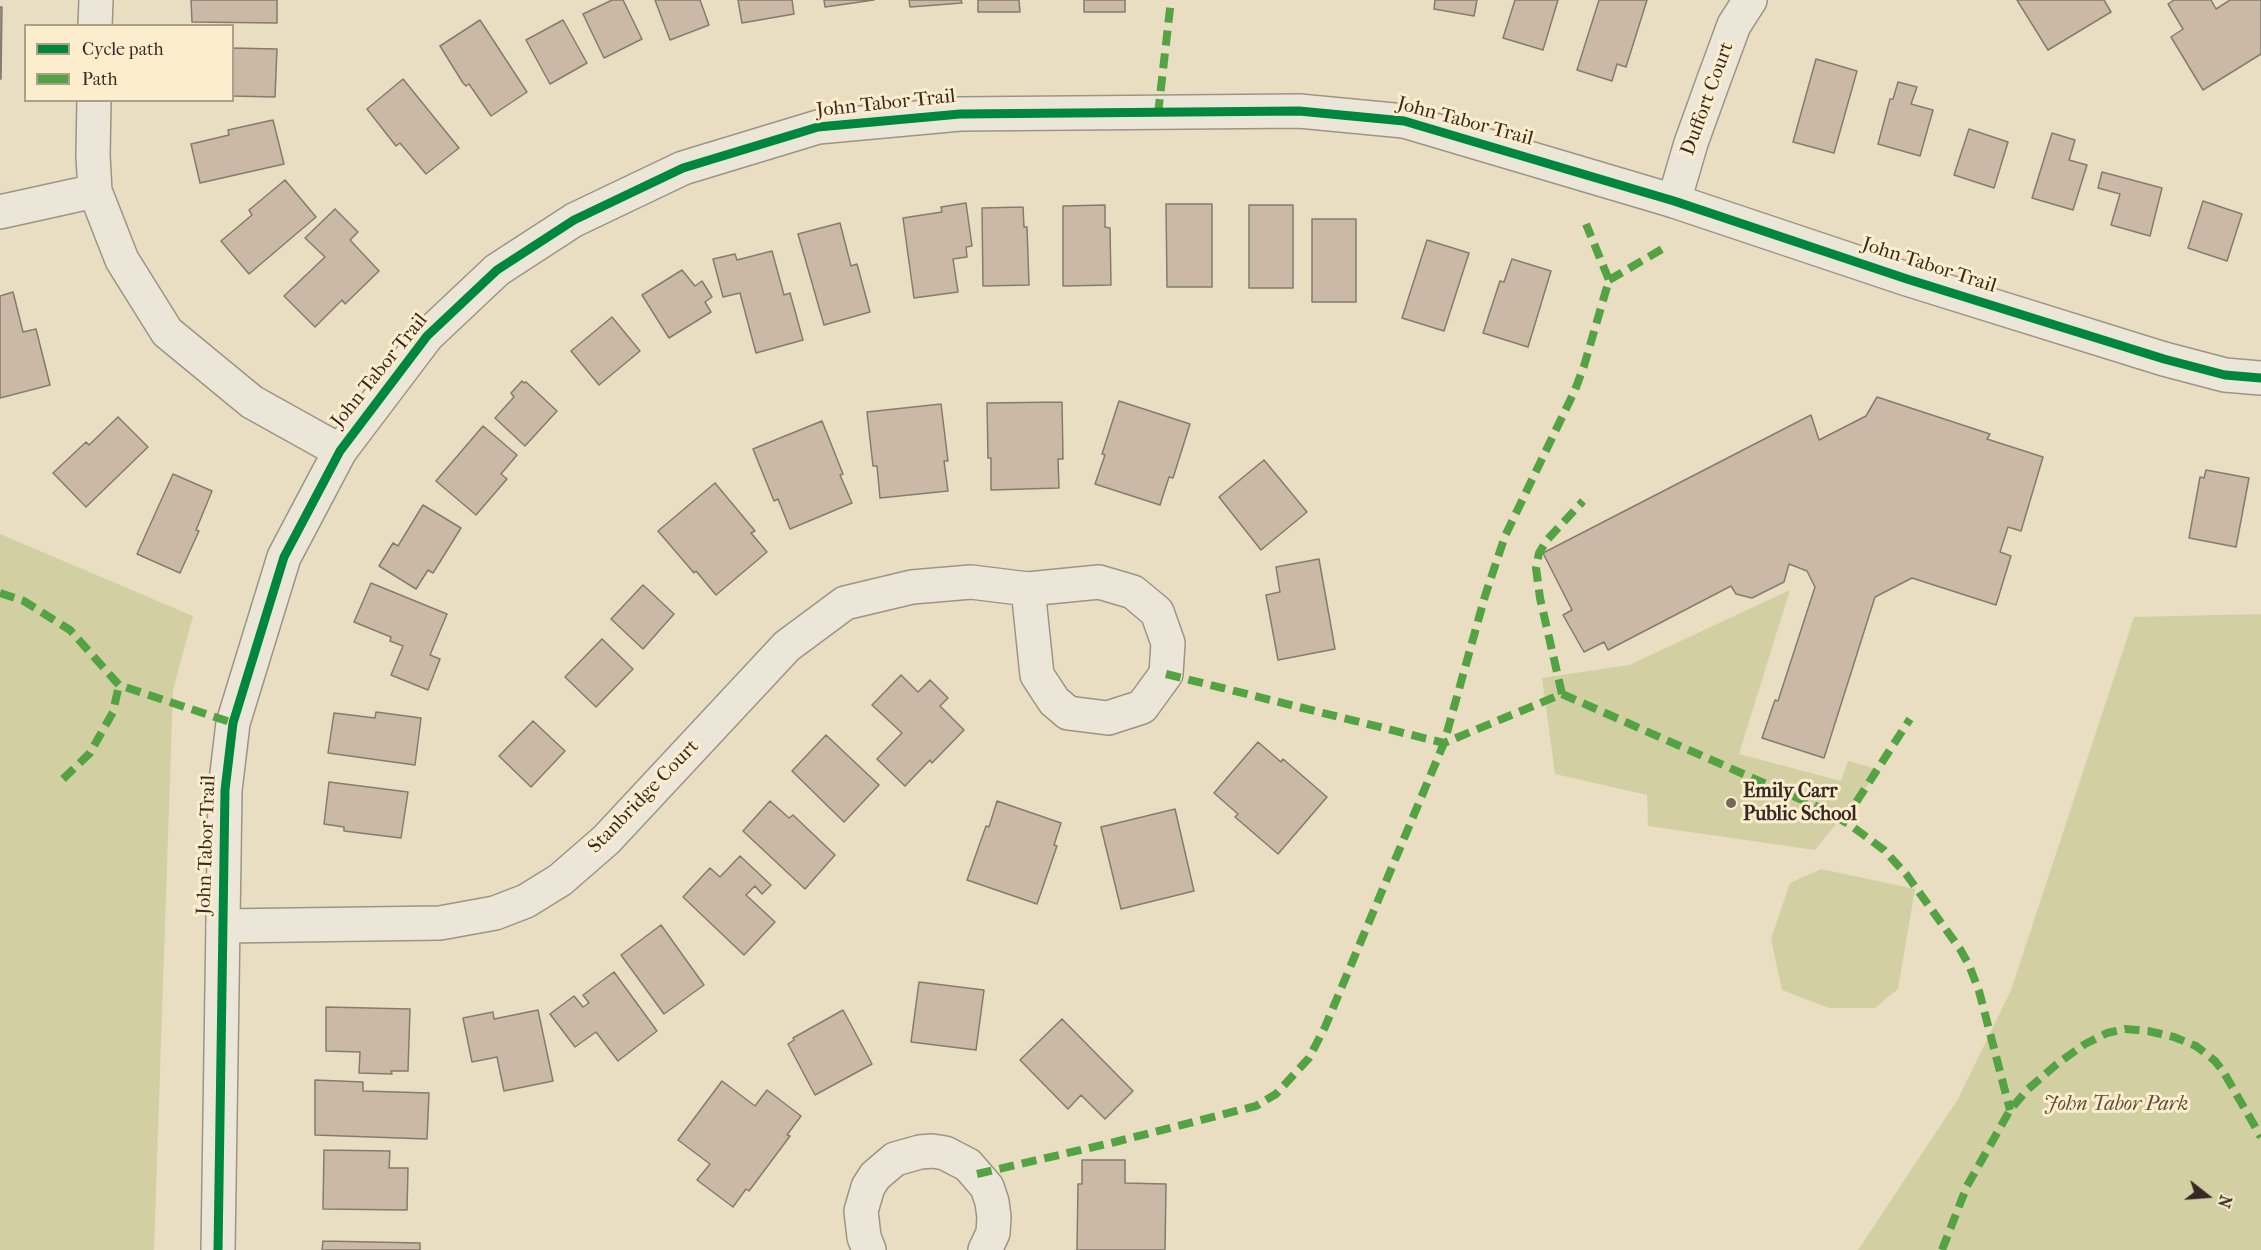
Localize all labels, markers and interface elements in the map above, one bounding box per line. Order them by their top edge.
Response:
legend [24,24,234,102]
text: Cycle path [82,39,163,60]
street label: Duffort Court [1676,39,1740,159]
text: Path [82,69,118,90]
street label: John Tabor Trail [815,85,957,123]
street label: John Tabor Trail [1394,92,1536,152]
street label: John Tabor Trail [1859,233,1999,299]
street label: John Tabor Trail [327,309,433,433]
street label: Stanbridge Court [584,735,704,859]
street label: John Tabor Trail [193,775,221,915]
place label: Emily Carr Public School [1743,780,1857,827]
marker: Emily Carr Public School [1724,796,1738,810]
park label: John Tabor Park [2044,1093,2188,1117]
north arrow [2177,1166,2237,1226]
text: N [2214,1193,2236,1210]

